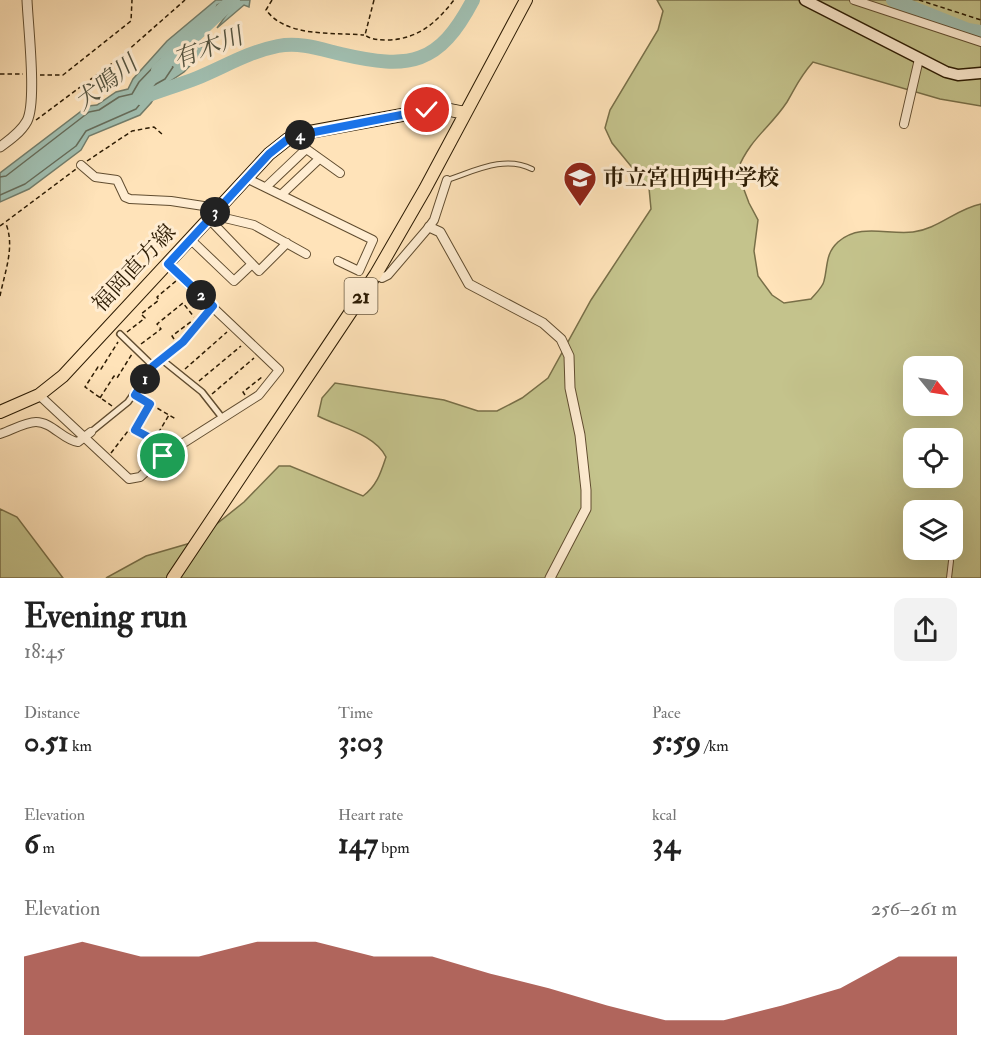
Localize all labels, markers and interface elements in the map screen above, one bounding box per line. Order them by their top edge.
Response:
water label: 有木川 [169,20,250,75]
water label: 犬鳴川 [68,47,146,117]
pin [401,84,452,135]
icon: check [410,93,443,126]
pin: 4 [285,120,315,150]
text: 4 [296,125,304,145]
school or university icon: 市立宮田西中学校 [562,160,598,207]
place label: 市立宮田西中学校 [603,164,779,192]
pin: 3 [200,197,230,227]
text: 3 [212,202,218,222]
street label: 福岡直方線 [86,218,182,318]
road number: 21 [344,278,378,314]
pin: 2 [186,280,216,310]
text: 2 [197,285,205,305]
north arrow [903,356,963,416]
map controls [903,356,963,560]
pin: 1 [130,364,160,394]
text: 1 [142,369,148,389]
button: locate [903,428,963,488]
pin [137,430,188,481]
icon: arrive [146,439,179,472]
button: layers [903,500,963,560]
text: Evening run [24,596,187,637]
button: share [894,598,957,661]
text: 18:45 [24,639,65,664]
text: Distance [24,703,80,723]
text: Time [338,703,373,723]
text: Pace [652,703,681,723]
text: 0.51 [24,723,69,760]
text: 3:03 [338,723,384,760]
text: 5:59 [652,723,701,760]
text: km [69,736,92,756]
text: /km [701,736,729,756]
text: Elevation [24,805,85,825]
text: Heart rate [338,805,403,825]
text: kcal [652,805,677,825]
text: 6 [24,825,39,862]
text: 147 [338,825,378,862]
text: 34 [652,825,680,862]
text: m [39,838,55,858]
text: bpm [378,838,410,858]
text: Elevation [24,896,100,921]
text: 256–261 m [871,896,957,921]

